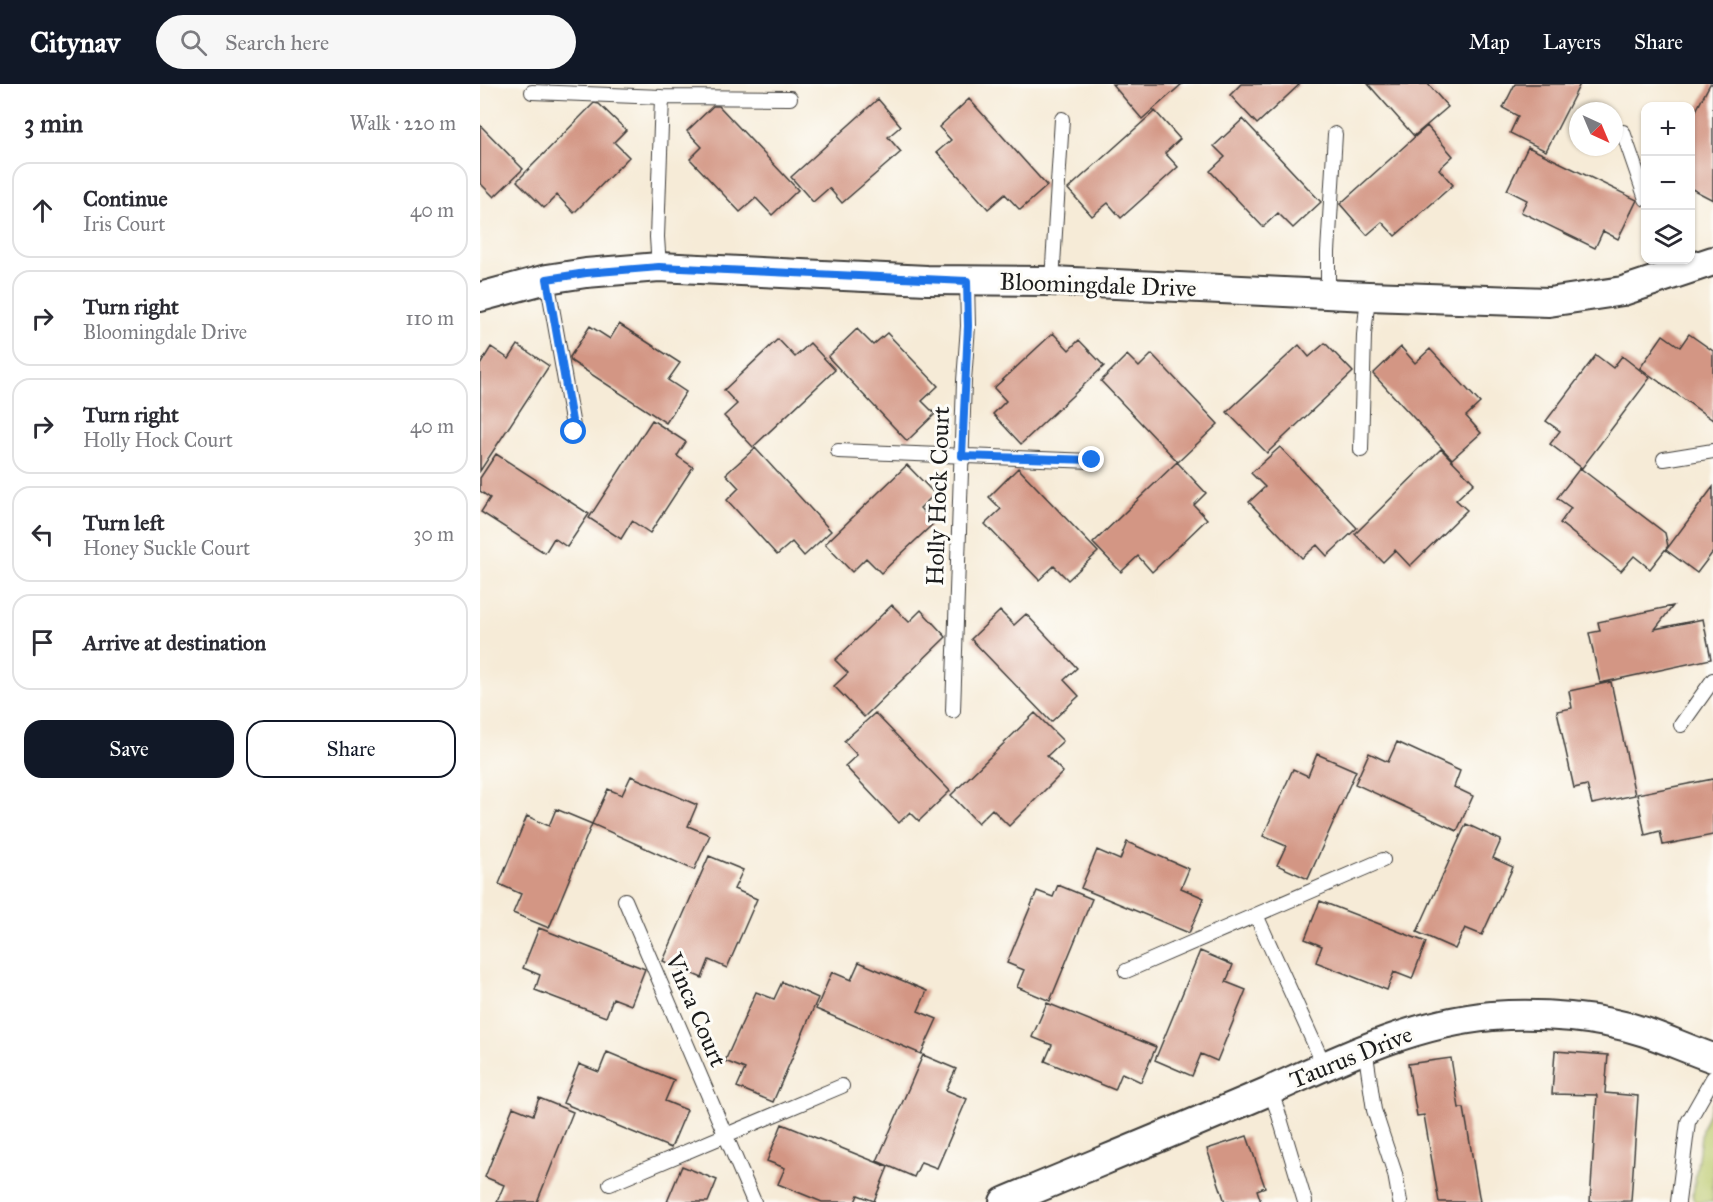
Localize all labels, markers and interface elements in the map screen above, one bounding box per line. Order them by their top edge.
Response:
search box [156,15,576,69]
text: Citynav [30,25,120,60]
icon: search [177,26,210,59]
text: Search here [225,29,329,56]
text: Map [1469,29,1510,55]
text: Layers [1543,29,1601,55]
text: Share [1634,29,1683,55]
north arrow [1569,102,1623,156]
map controls [1641,102,1695,264]
button: + [1641,102,1695,156]
text: 3 min [24,107,83,139]
text: Walk · 220 m [349,111,456,135]
button: − [1641,156,1695,210]
text: Continue [83,185,168,212]
icon: ahead [26,194,59,227]
text: 40 m [410,198,454,222]
button: layers [1641,210,1695,264]
text: Iris Court [83,212,165,236]
street label: Bloomingdale Drive [999,267,1197,303]
text: Turn right [83,293,179,320]
icon: right [26,302,59,335]
text: 110 m [406,306,454,330]
text: Bloomingdale Drive [83,320,247,344]
text: Turn right [83,401,179,428]
street label: Holly Hock Court [920,405,956,586]
icon: right [26,410,59,443]
text: 40 m [410,414,454,438]
route start [560,418,586,444]
text: Holly Hock Court [83,428,233,452]
route end [1078,446,1104,472]
text: Turn left [83,509,165,536]
icon: left [26,518,59,551]
text: 30 m [413,522,454,546]
text: Honey Suckle Court [83,536,250,560]
icon: arrive [26,626,59,659]
text: Arrive at destination [83,629,266,656]
button: Save [24,720,234,778]
button: Share [246,720,456,778]
street label: Vinca Court [658,948,734,1072]
street label: Taurus Drive [1285,1019,1417,1095]

